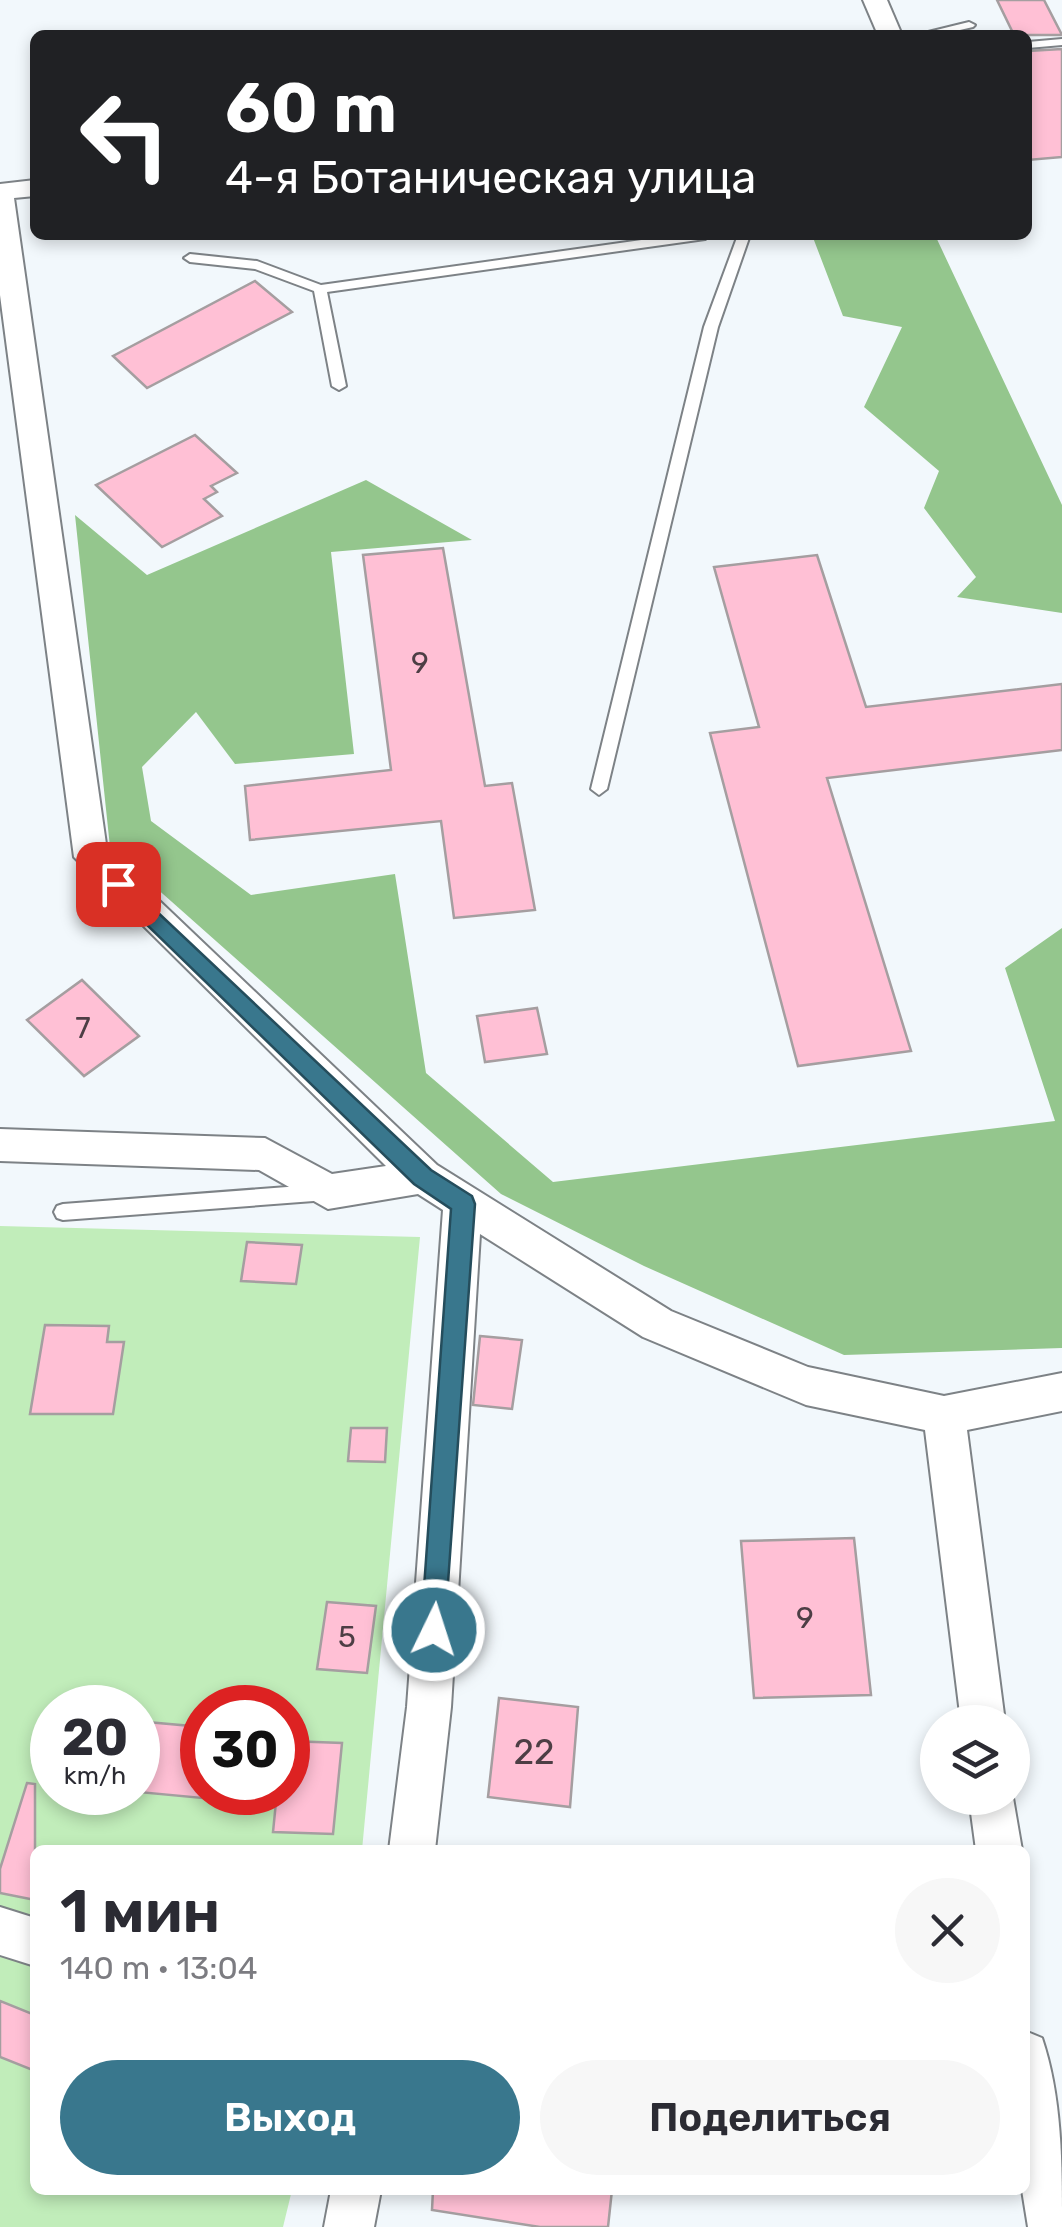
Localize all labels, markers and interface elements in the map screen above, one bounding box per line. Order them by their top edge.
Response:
text: 60 m [225,67,397,150]
icon: left [60,70,190,200]
text: 4-я Ботаническая улица [225,151,756,204]
house number: 9 [411,645,429,681]
pin [76,842,161,927]
icon: arrive [91,857,146,912]
house number: 7 [75,1010,91,1046]
position arrow [382,1578,486,1682]
house number: 9 [796,1600,814,1636]
house number: 5 [338,1619,356,1655]
speed limit sign: 30 [180,1685,310,1815]
map controls [920,1705,1030,1815]
button: layers [920,1705,1030,1815]
text: 20 [62,1708,128,1768]
house number: 22 [513,1731,555,1773]
text: km/h [64,1761,126,1790]
text: 1 мин [60,1876,220,1947]
button: close [895,1878,1000,1983]
text: 140 m · 13:04 [60,1949,258,1987]
button: Выход [60,2060,520,2175]
button: Поделиться [540,2060,1000,2175]

